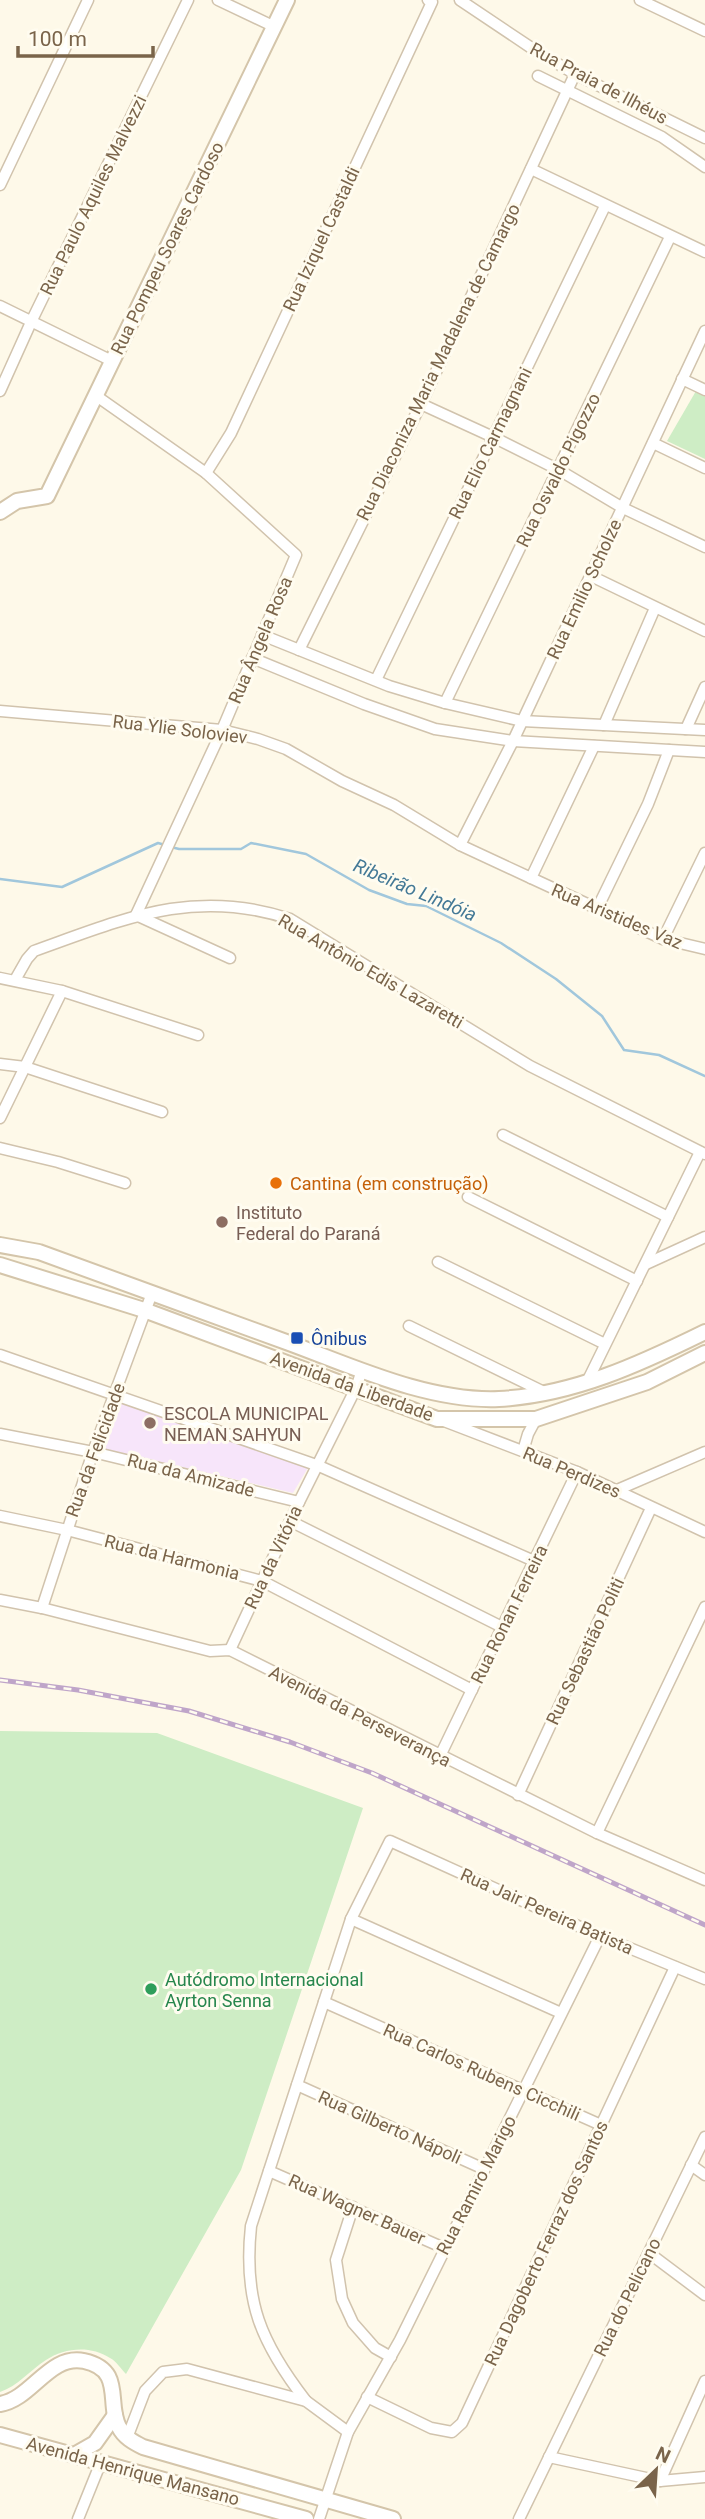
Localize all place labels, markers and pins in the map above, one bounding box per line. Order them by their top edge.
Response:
place label: Cantina (em construção) [290,1173,488,1195]
marker: Cantina (em construção) [268,1175,284,1191]
place label: Instituto Federal do Paraná [236,1202,381,1244]
marker: Instituto Federal do Paraná [214,1214,230,1230]
place label: Ônibus [311,1328,367,1349]
marker: Ônibus [289,1330,305,1346]
place label: ESCOLA MUNICIPAL NEMAN SAHYUN [164,1403,329,1445]
marker: ESCOLA MUNICIPAL NEMAN SAHYUN [142,1415,158,1431]
place label: Autódromo Internacional Ayrton Senna [165,1969,364,2011]
marker: Autódromo Internacional Ayrton Senna [143,1981,159,1997]

